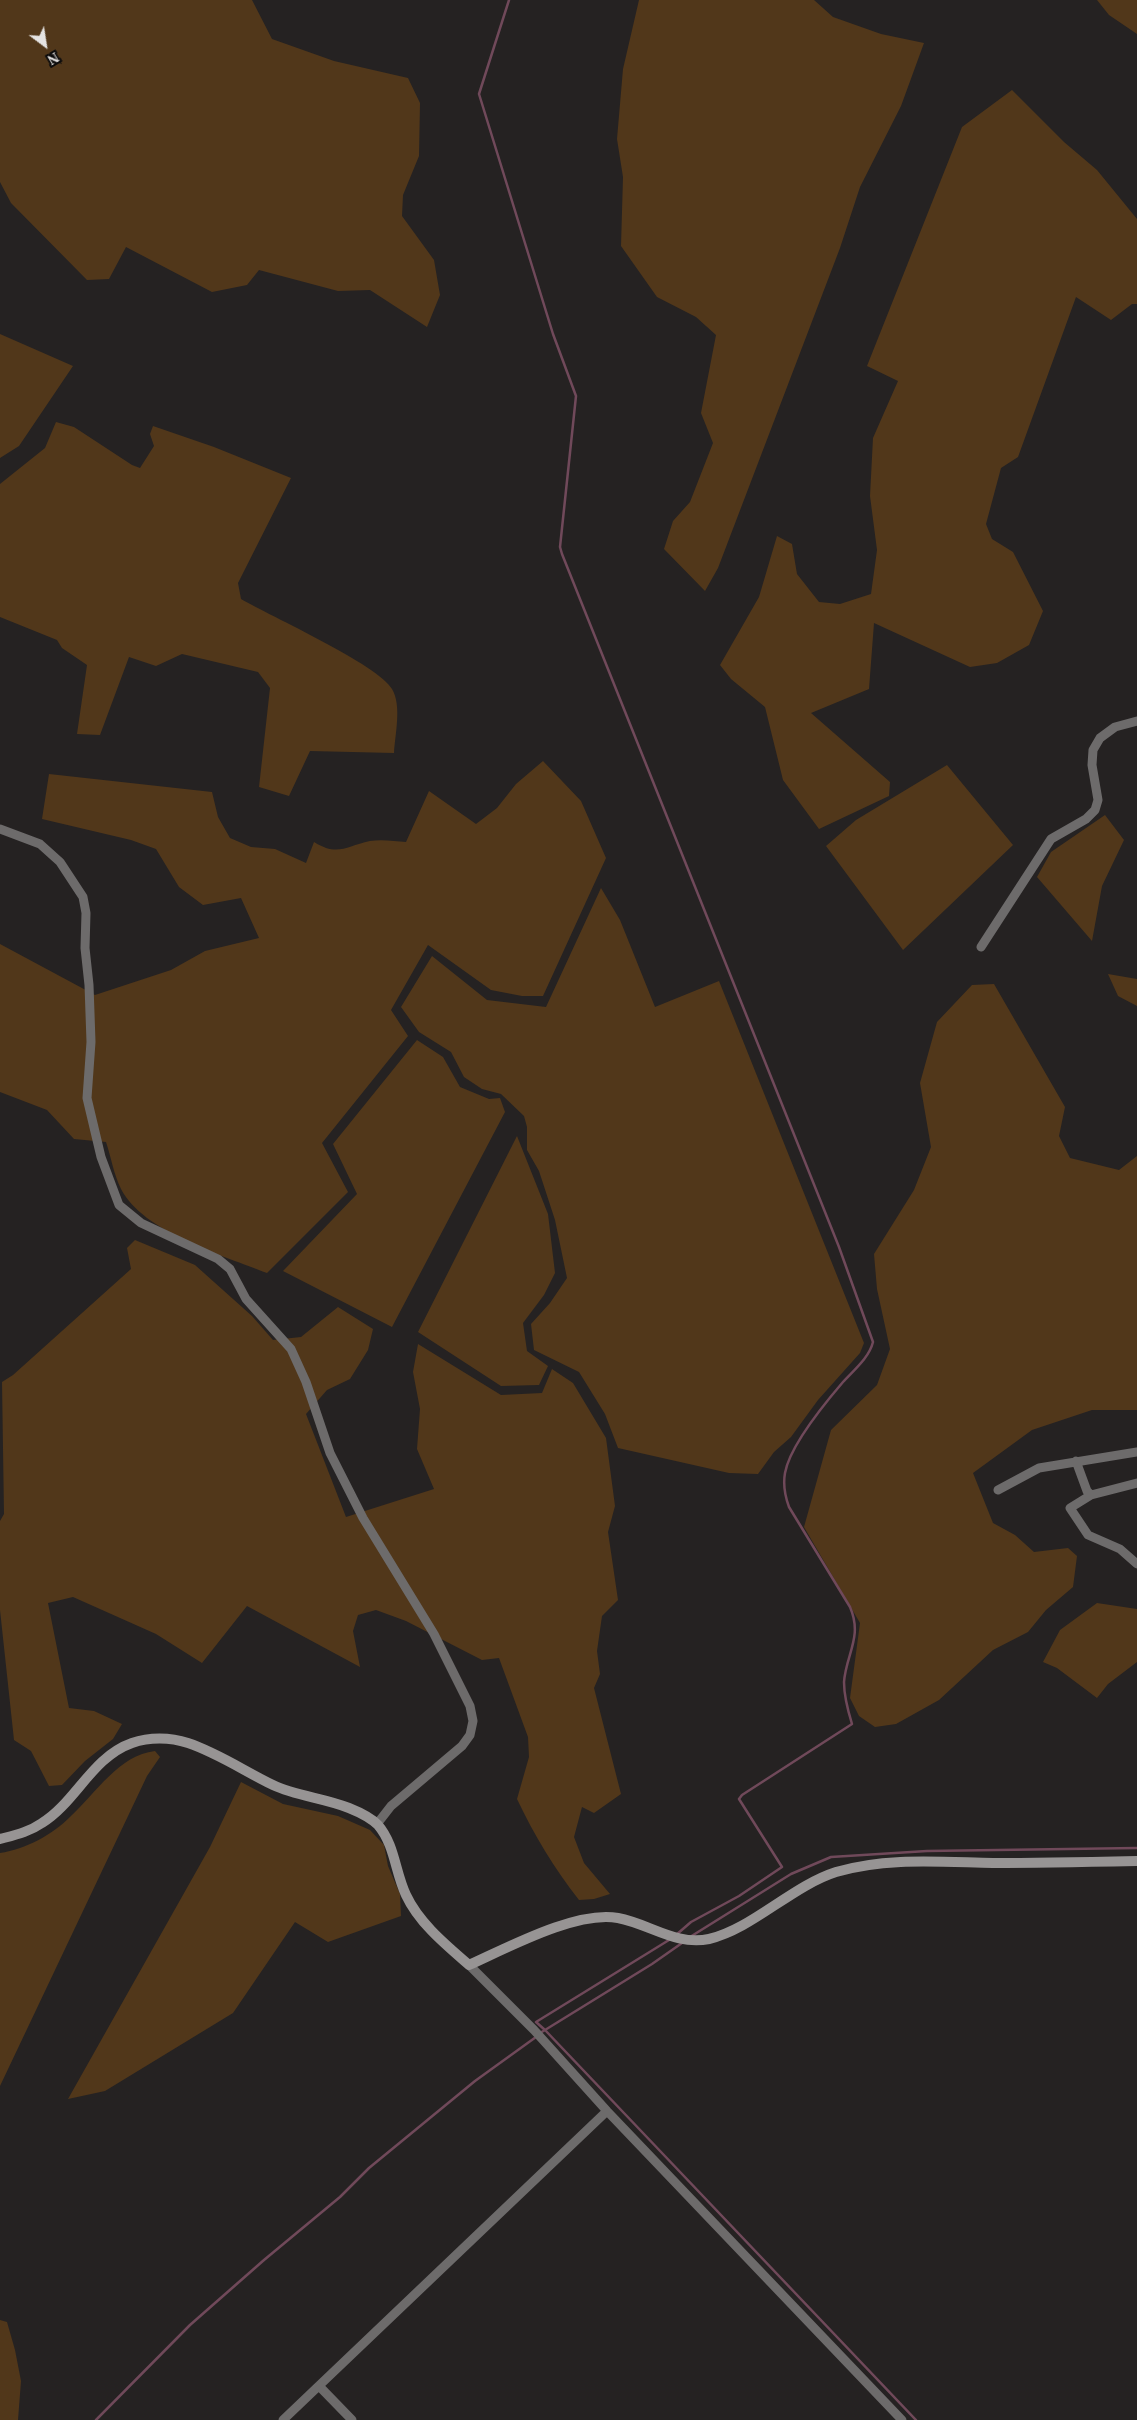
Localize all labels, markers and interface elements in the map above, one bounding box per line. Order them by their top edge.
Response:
north arrow [20,20,70,70]
text: N [45,49,61,67]

